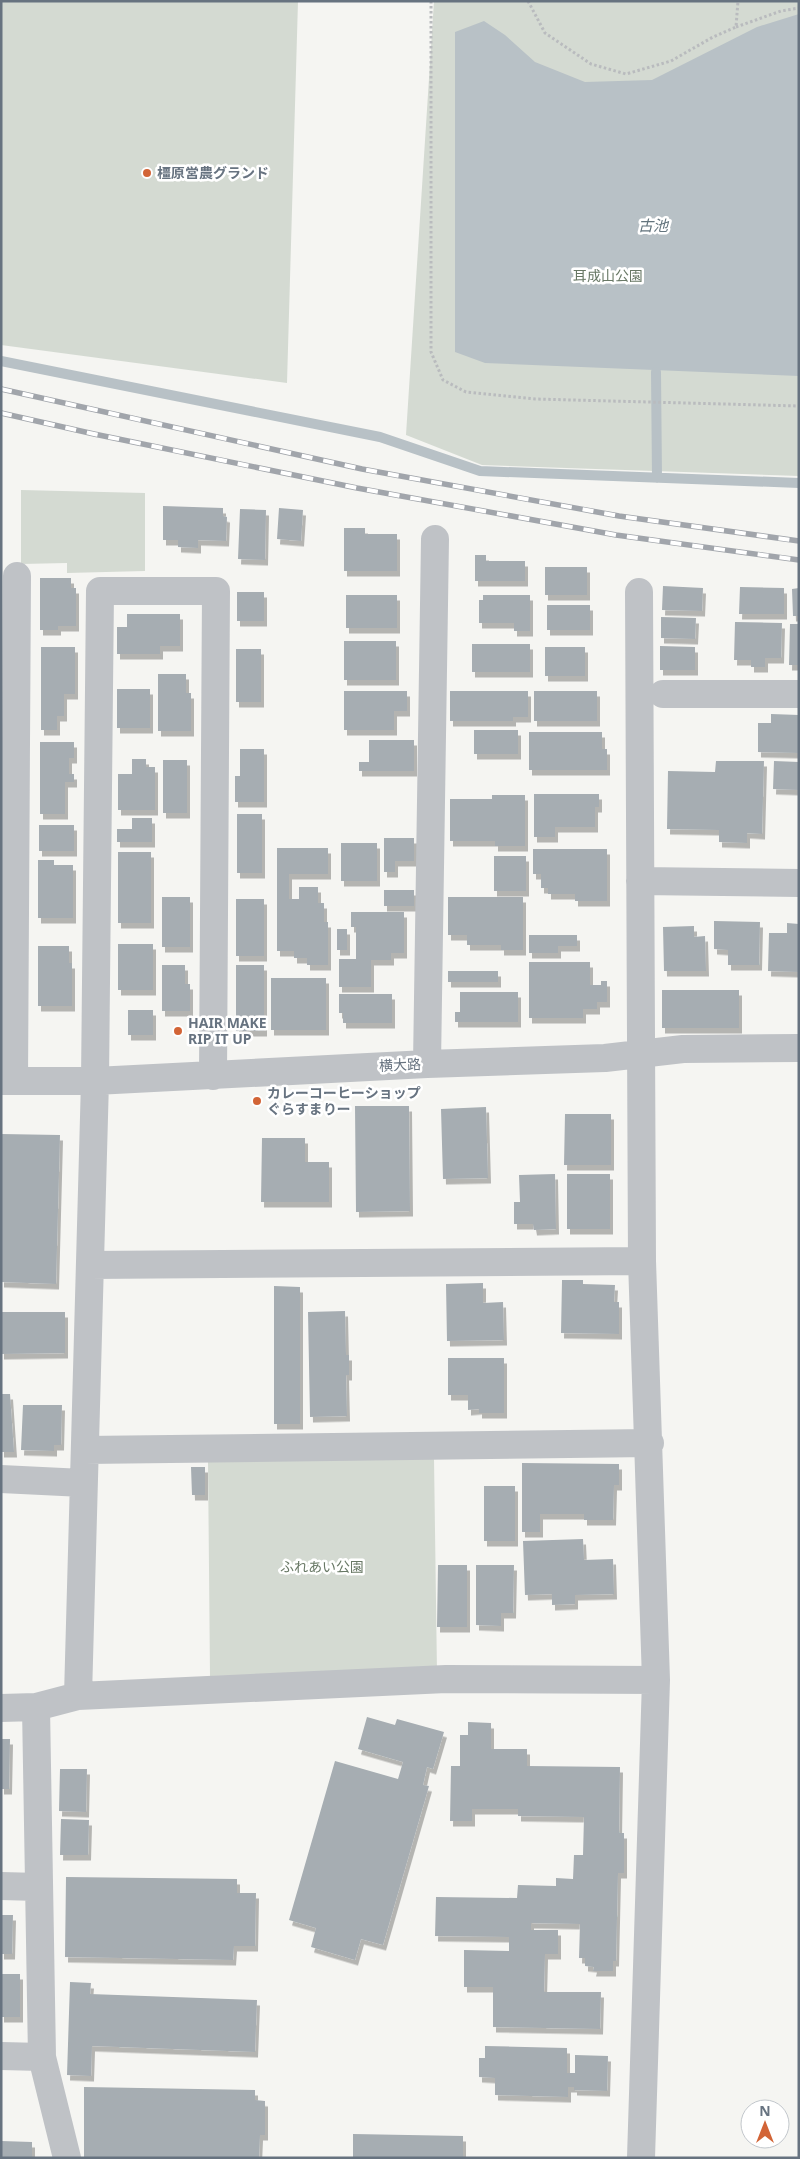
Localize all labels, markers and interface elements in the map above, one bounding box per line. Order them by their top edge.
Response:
place label: 橿原営農グランド [157,163,269,182]
marker: 橿原営農グランド [141,167,153,179]
water label: 古池 [638,215,670,235]
park label: 耳成山公園 [573,266,643,285]
place label: HAIR MAKE RIP IT UP [188,1013,267,1048]
marker: HAIR MAKE RIP IT UP [172,1025,184,1037]
street label: 横大路 [379,1054,421,1075]
place label: カレーコーヒーショップ ぐらすまりー [267,1083,421,1118]
marker: カレーコーヒーショップ ぐらすまりー [251,1095,263,1107]
park label: ふれあい公園 [280,1557,364,1576]
north arrow [740,2099,790,2149]
text: N [759,2101,771,2120]

